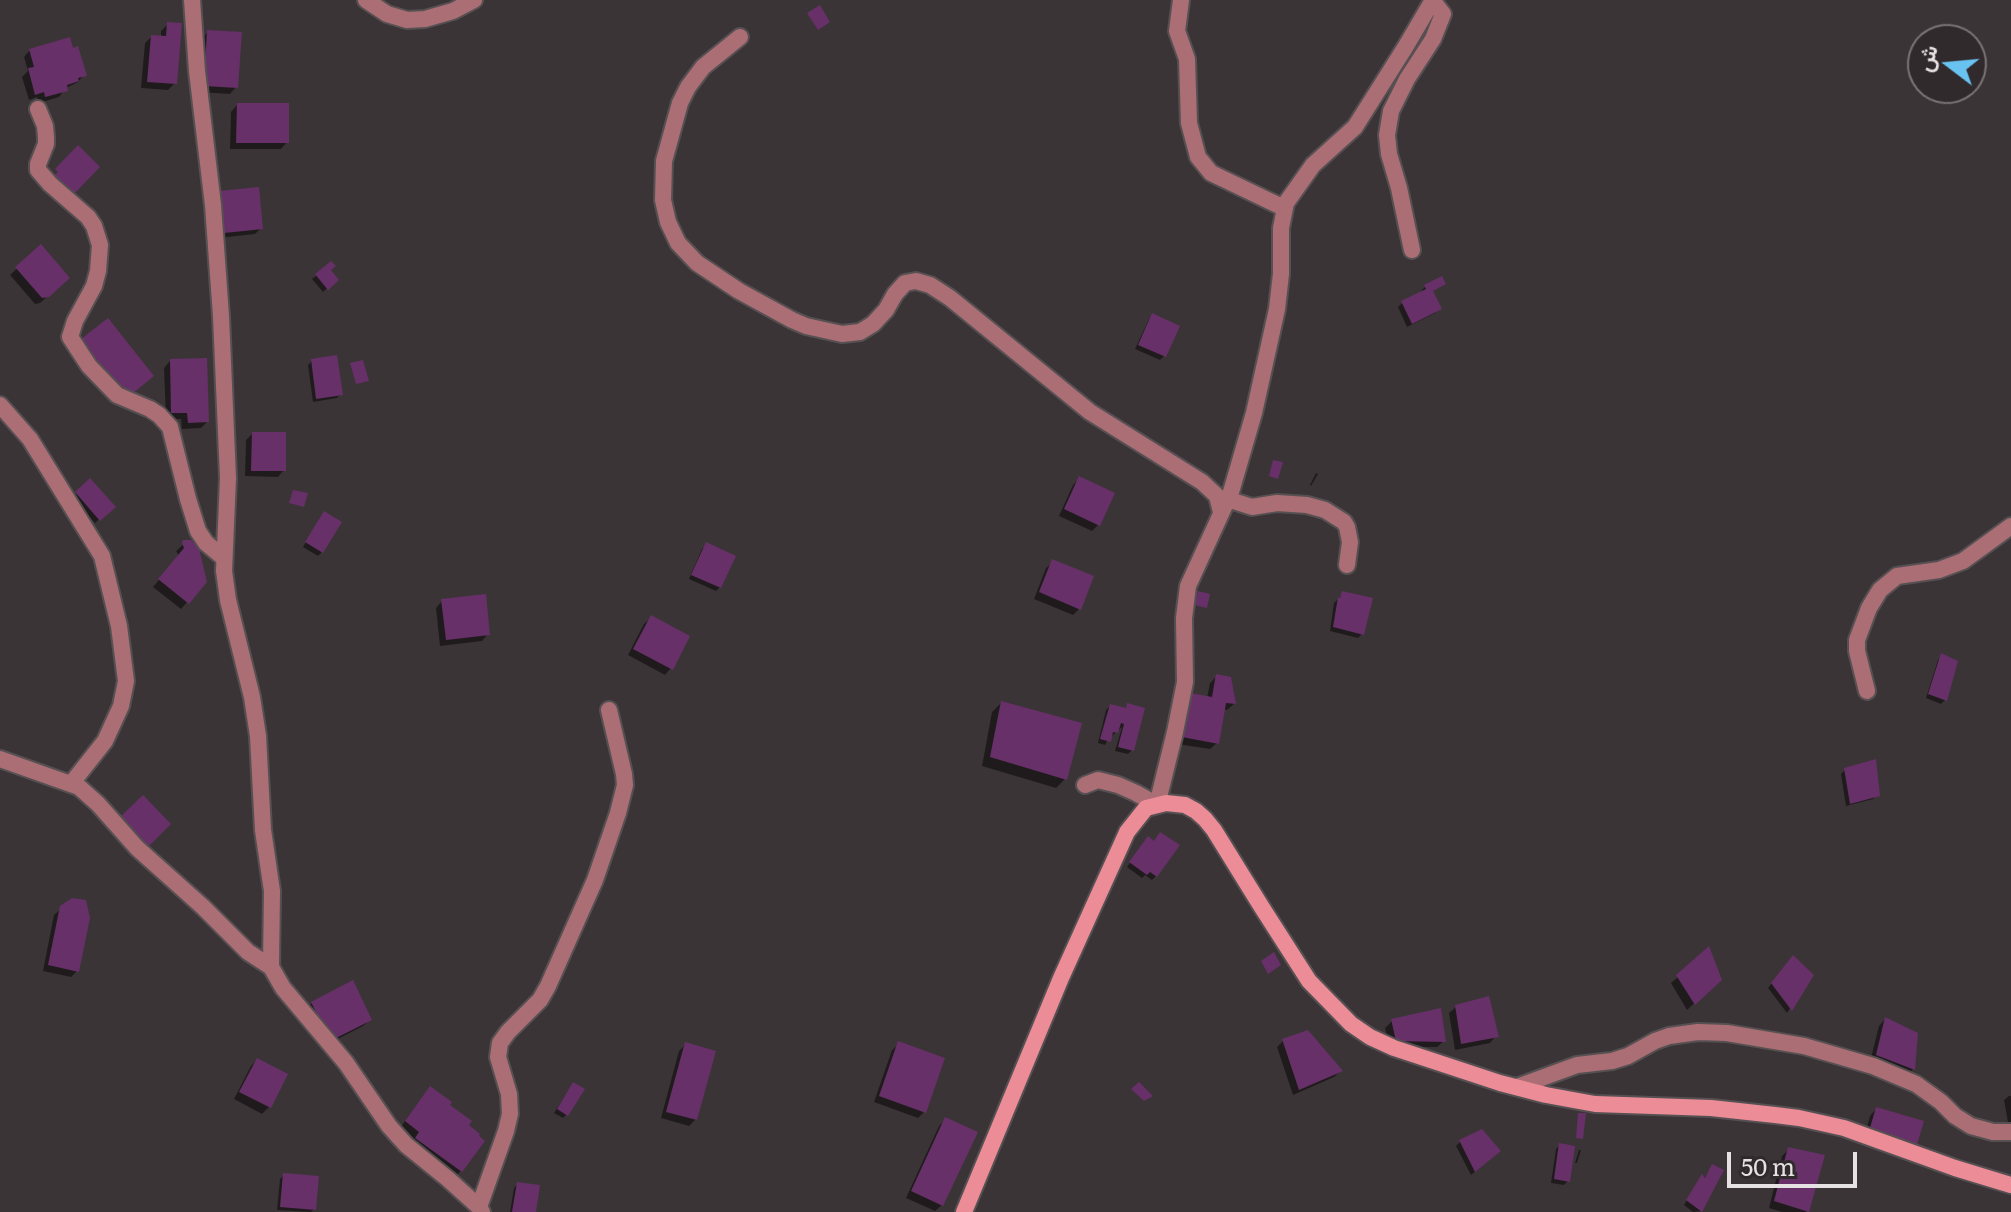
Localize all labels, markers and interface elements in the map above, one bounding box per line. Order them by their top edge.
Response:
north arrow [1907,24,1987,104]
text: ش [1906,41,1945,75]
scale bar [1731,1136,1861,1186]
text: 50 m [1741,1148,1795,1183]

